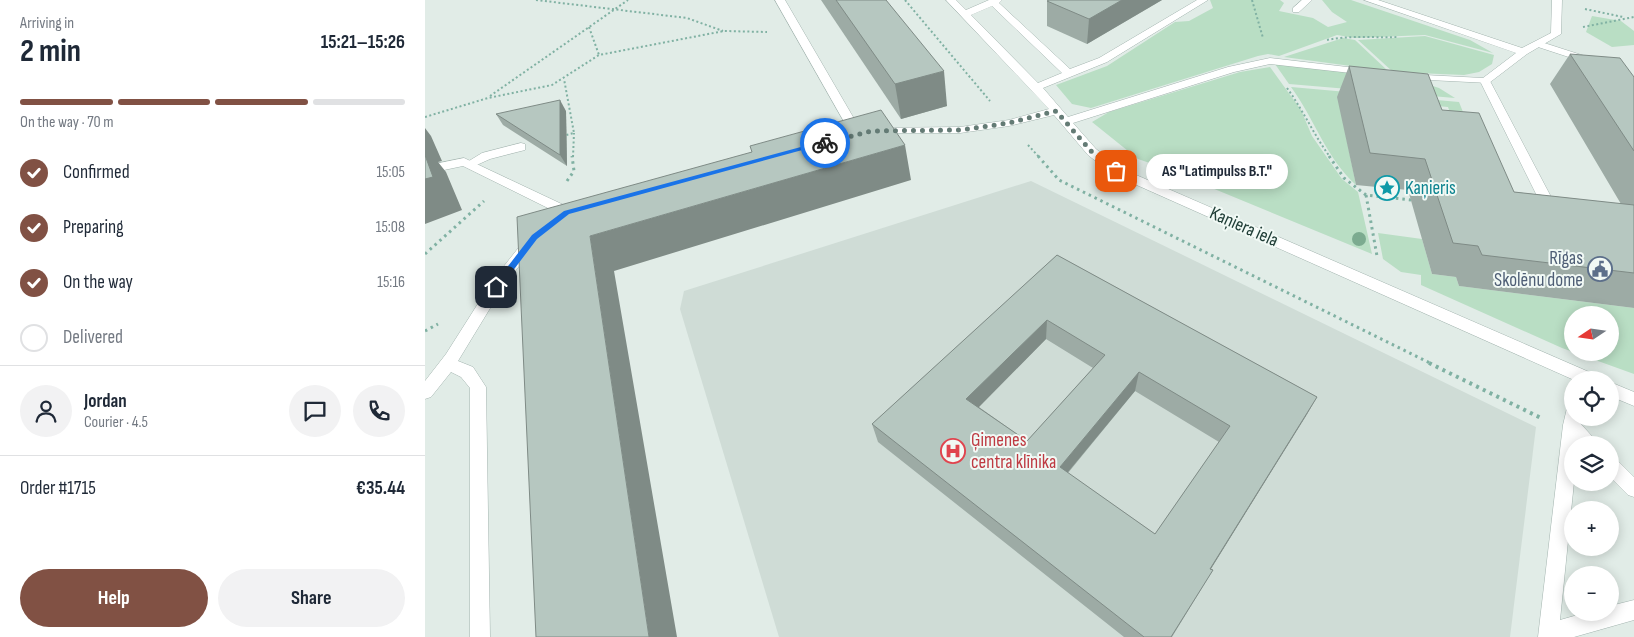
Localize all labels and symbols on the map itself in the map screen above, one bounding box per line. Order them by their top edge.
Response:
courier [800,118,850,168]
pin [1095,150,1137,192]
callout: AS "Latimpulss B.T." [1146,154,1289,188]
place icon: Kaņieris [1374,175,1400,201]
place label: Kaņieris [1405,177,1456,200]
street label: Kaņiera iela [1206,202,1282,252]
place label: Rīgas Skolēnu dome [1494,247,1583,292]
public building icon: Rīgas Skolēnu dome [1587,256,1613,282]
pin [475,266,517,308]
north arrow [1564,306,1619,361]
place label: Ģimenes centra klīnika [971,429,1056,474]
hospital icon: Ģimenes centra klīnika [940,438,966,464]

